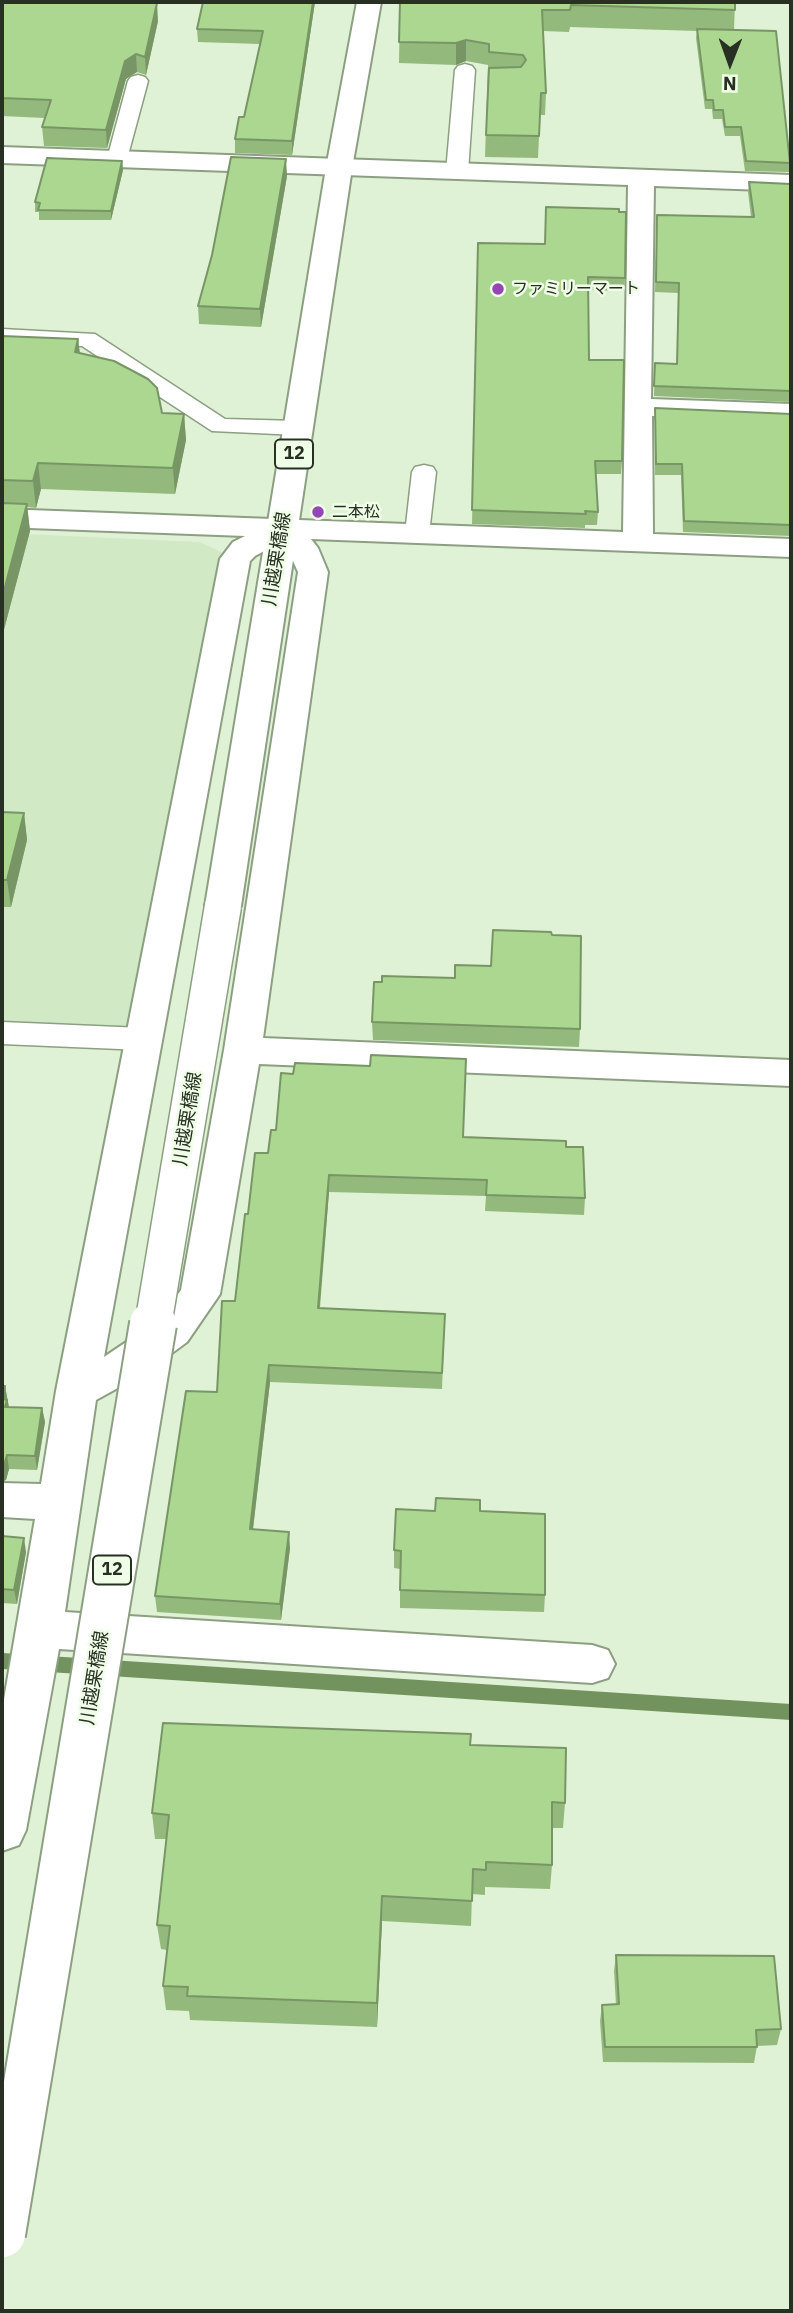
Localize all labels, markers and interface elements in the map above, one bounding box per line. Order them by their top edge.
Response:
north arrow [695,28,765,98]
text: N [723,72,737,96]
place label: ファミリーマート [512,279,640,299]
marker: ファミリーマート [490,281,506,297]
road number: 12 [275,440,313,468]
place label: 二本松 [332,502,380,522]
marker: 二本松 [310,504,326,520]
street label: 川越栗橋線 [258,510,296,608]
street label: 川越栗橋線 [169,1070,207,1168]
road number: 12 [93,1555,131,1584]
street label: 川越栗橋線 [76,1629,114,1727]

